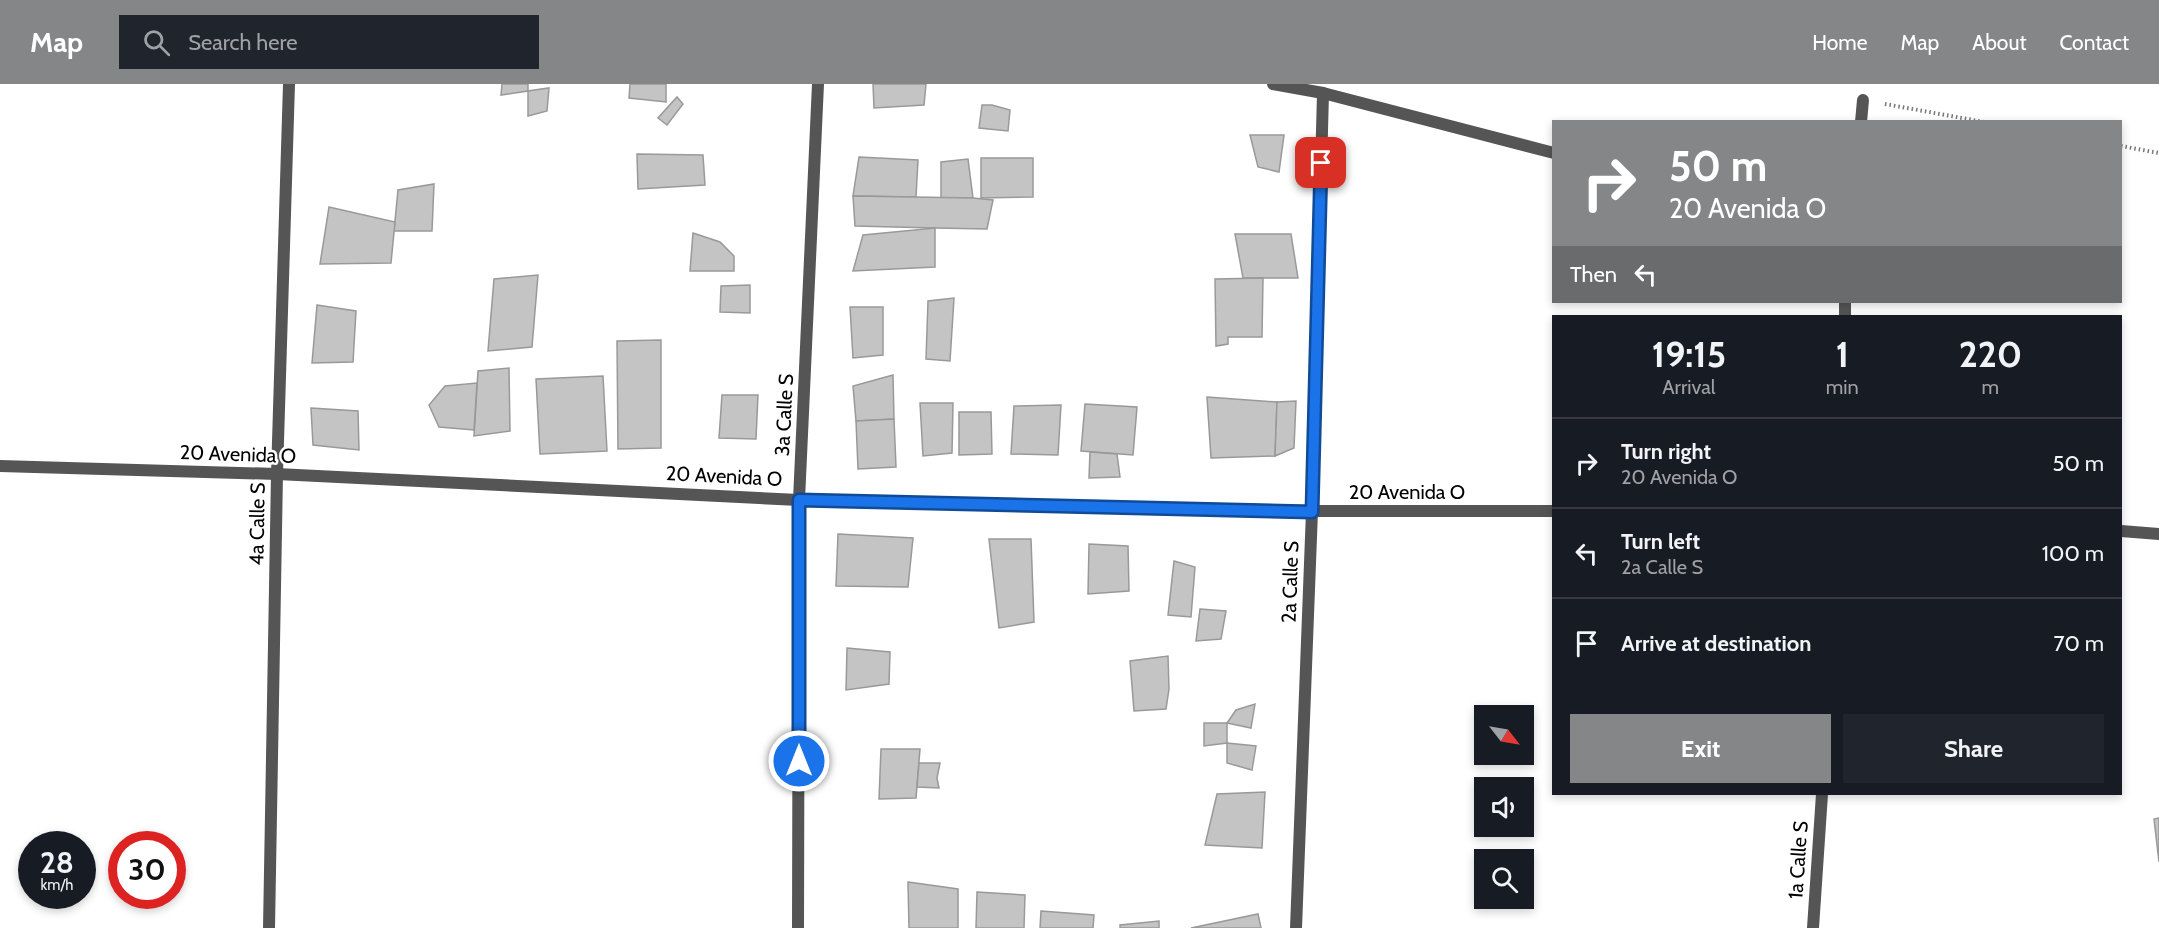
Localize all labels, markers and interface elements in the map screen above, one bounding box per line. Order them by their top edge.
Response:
search box [119,15,539,69]
text: Map [30,25,83,59]
icon: search [140,26,173,59]
text: Search here [188,29,297,56]
text: Home [1812,30,1868,55]
text: Map [1901,30,1939,55]
text: About [1972,30,2026,55]
text: Contact [2059,30,2129,55]
pin [1295,137,1346,188]
text: 50 m [1669,140,1767,192]
icon: right [1570,144,1648,222]
icon: arrive [1304,146,1337,179]
text: 20 Avenida O [1669,192,1826,225]
icon: left [1629,258,1662,291]
text: Then [1570,261,1617,288]
text: 19:15 [1652,332,1726,376]
text: 1 [1836,332,1849,376]
text: 220 [1959,332,2022,376]
street label: 3a Calle S [770,373,798,457]
text: Arrival [1662,375,1716,399]
text: min [1826,375,1859,399]
text: m [1982,375,1999,399]
text: Turn right [1621,438,1711,465]
street label: 20 Avenida O [179,440,297,468]
icon: right [1570,447,1603,480]
text: 50 m [2052,450,2104,477]
street label: 20 Avenida O [665,461,783,491]
text: 20 Avenida O [1621,465,1737,489]
street label: 20 Avenida O [1349,480,1465,504]
street label: 4a Calle S [244,482,270,566]
text: Turn left [1621,528,1700,555]
icon: left [1570,537,1603,570]
street label: 2a Calle S [1277,540,1303,624]
text: 100 m [2042,540,2104,567]
text: 2a Calle S [1621,555,1703,579]
icon: arrive [1570,627,1603,660]
text: Arrive at destination [1621,630,1811,657]
text: 70 m [2054,630,2104,657]
north arrow [1474,705,1534,765]
map controls [1474,705,1534,909]
button: Exit [1570,714,1831,783]
button: Share [1843,714,2104,783]
position arrow [767,729,831,793]
button: sound [1474,777,1534,837]
street label: 1a Calle S [1783,820,1813,900]
speed limit sign: 30 [108,831,186,909]
text: 28 [40,844,74,881]
button: search [1474,849,1534,909]
text: km/h [41,876,73,894]

